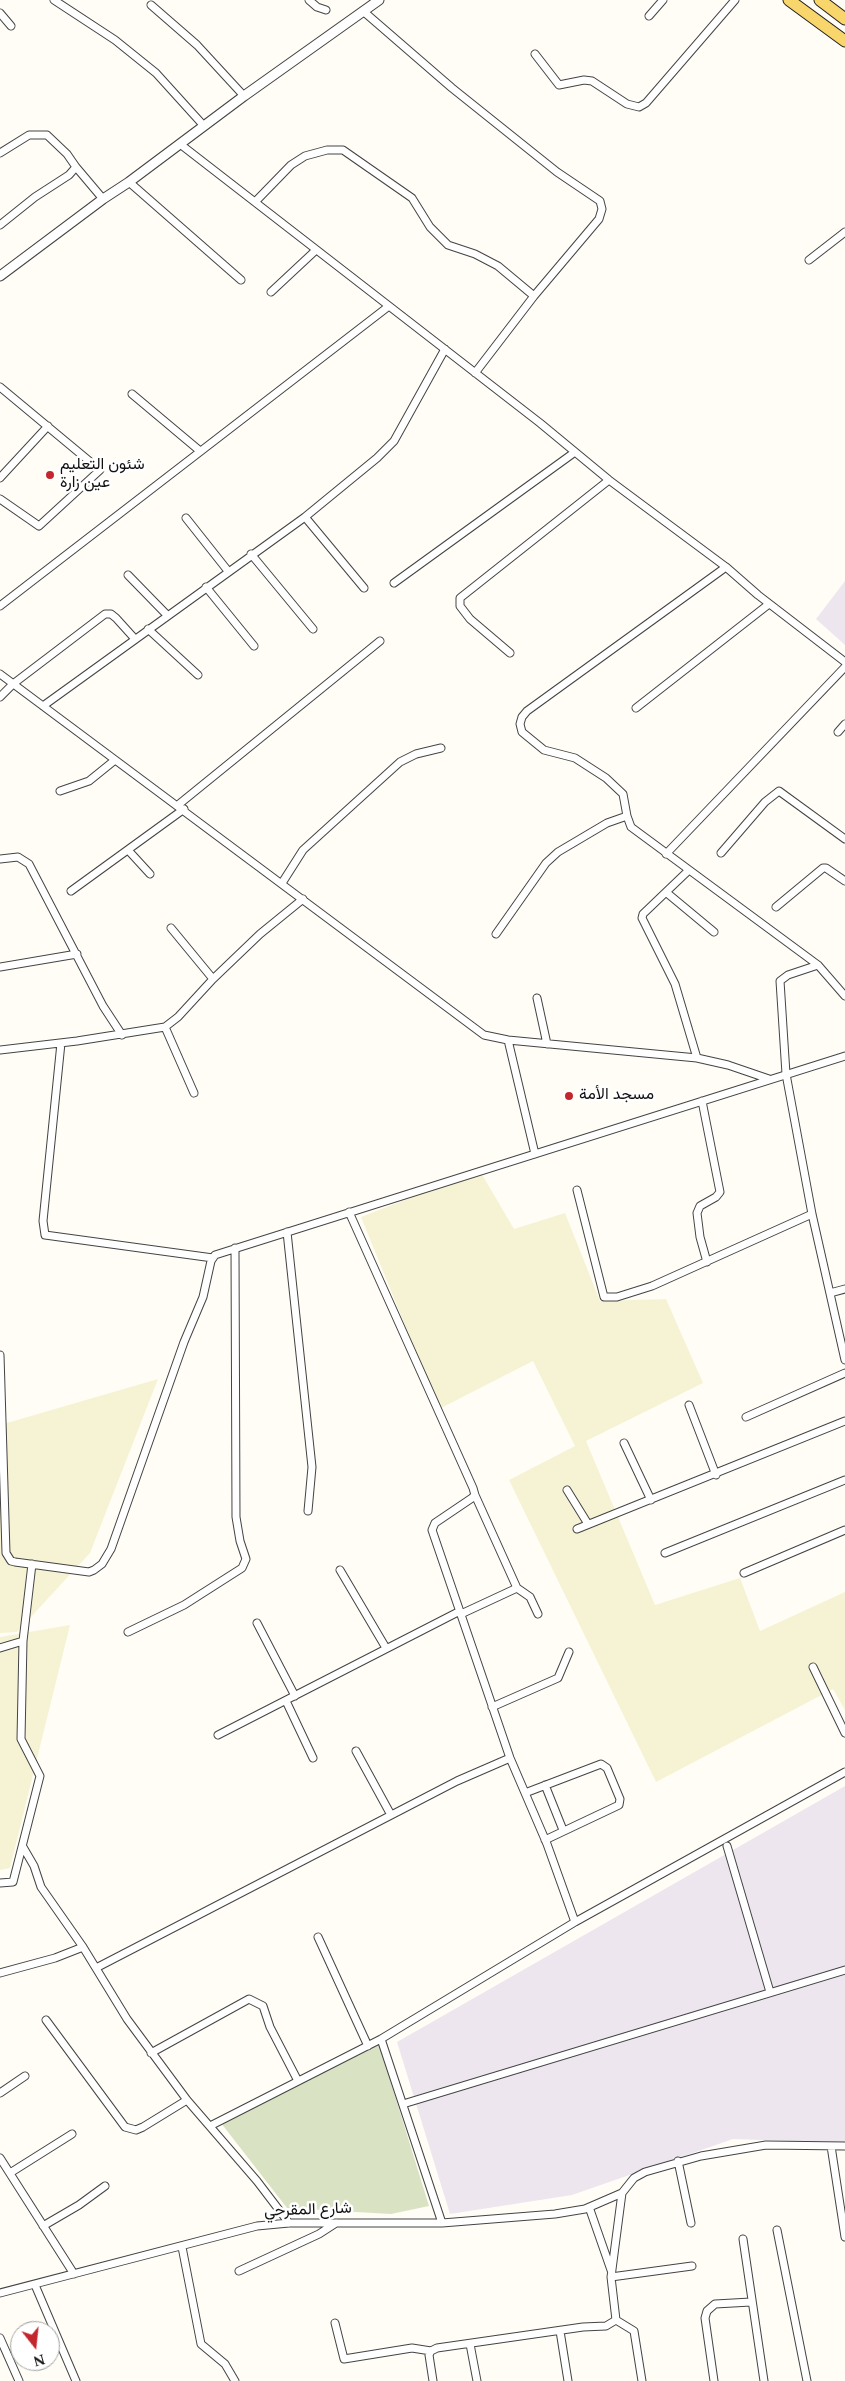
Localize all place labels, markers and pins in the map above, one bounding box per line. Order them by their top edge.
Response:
place label: شئون التعليم عين زارة [60,456,145,494]
marker: شئون التعليم عين زارة [44,469,56,481]
place label: مسجد الأمة [579,1086,654,1106]
marker: مسجد الأمة [563,1090,575,1102]

